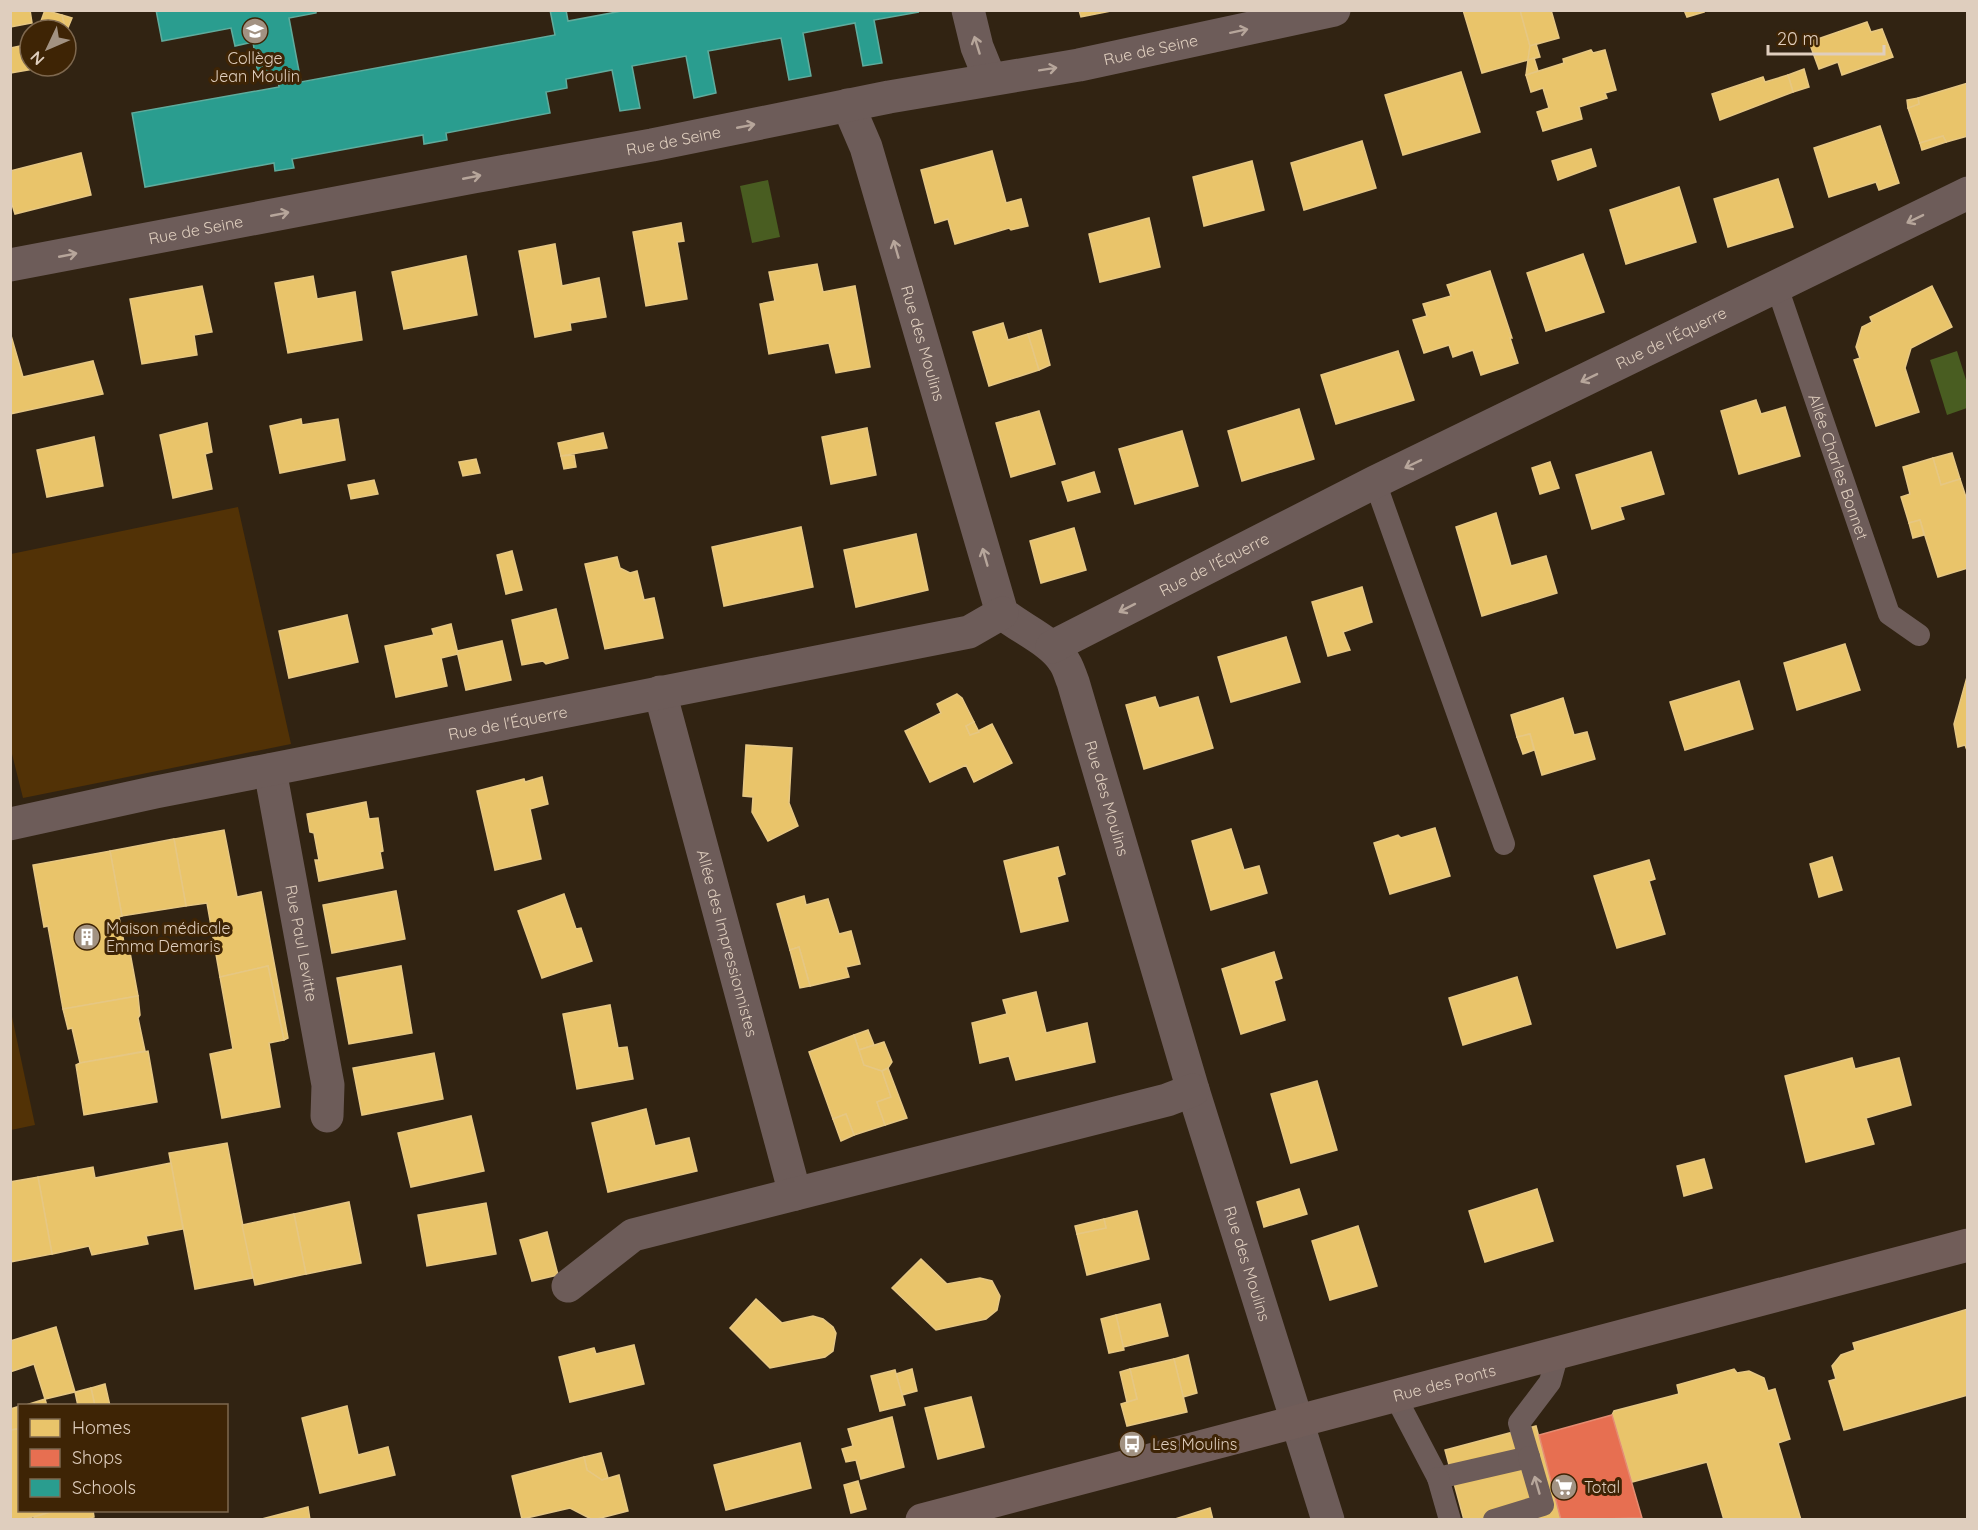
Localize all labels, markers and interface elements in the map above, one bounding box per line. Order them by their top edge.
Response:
school or university icon: Collège Jean Moulin [240,16,270,46]
north arrow [18,18,78,78]
scale bar [1768,18,1884,56]
one-way arrow [1229,25,1248,36]
text: 20 m [1777,27,1819,50]
street label: Rue de Seine [1102,30,1200,69]
one-way arrow [971,36,982,55]
text: N [26,47,48,70]
place label: Collège Jean Moulin [210,48,300,86]
one-way arrow [1037,64,1057,75]
one-way arrow [736,120,755,131]
street label: Rue de Seine [625,121,722,159]
one-way arrow [461,171,481,182]
one-way arrow [270,208,289,219]
street label: Rue de Seine [147,211,245,248]
one-way arrow [1907,213,1924,225]
one-way arrow [890,240,901,259]
one-way arrow [58,249,77,260]
street label: Rue des Moulins [897,283,950,403]
street label: Rue de l'Équerre [1612,302,1730,373]
one-way arrow [1580,373,1598,385]
street label: Allée Charles Bonnet [1804,391,1873,542]
one-way arrow [1405,458,1423,470]
street label: Rue de l'Équerre [1156,528,1272,601]
one-way arrow [979,548,990,567]
one-way arrow [1118,603,1136,614]
street label: Rue de l'Équerre [447,701,569,744]
street label: Rue des Moulins [1081,738,1134,858]
street label: Allée des Impressionnistes [693,847,762,1039]
street label: Rue Paul Levitte [281,883,322,1003]
place label: Maison médicale Emma Demaris [106,918,230,956]
building icon: Maison médicale Emma Demaris [72,922,102,952]
street label: Rue des Moulins [1220,1203,1275,1324]
street label: Rue des Ponts [1391,1360,1498,1406]
legend [18,1404,228,1512]
text: Homes [72,1416,131,1439]
bus stop icon: Les Moulins [1117,1429,1147,1459]
place label: Les Moulins [1152,1434,1237,1454]
text: Shops [72,1446,123,1469]
supermarket icon: Total [1549,1472,1579,1502]
text: Schools [72,1476,136,1499]
one-way arrow [1531,1476,1542,1495]
place label: Total [1584,1477,1620,1497]

